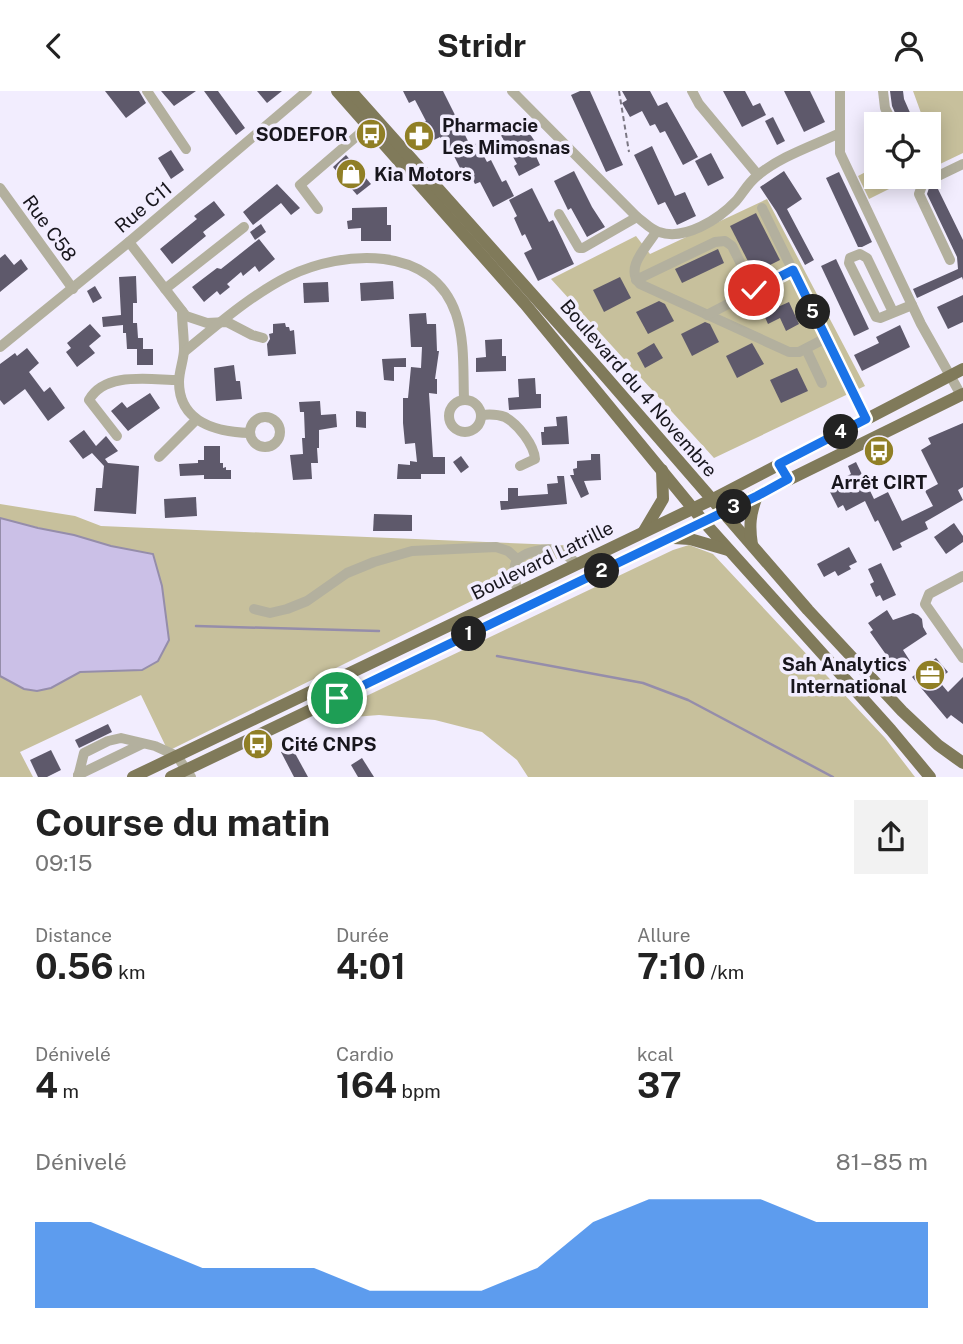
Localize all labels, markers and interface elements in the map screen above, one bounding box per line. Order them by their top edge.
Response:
icon: back [35,27,73,65]
text: Stridr [437,27,526,64]
icon: person [890,27,928,65]
map controls [864,112,941,189]
button: locate [864,112,941,189]
place label: Pharmacie Les Mimosnas [442,114,570,158]
bus stop icon: SODEFOR [354,117,388,151]
pharmacy icon: Pharmacie Les Mimosnas [402,119,436,153]
place label: SODEFOR [255,123,348,145]
shop icon: Kia Motors [334,157,368,191]
place label: Kia Motors [374,163,472,185]
street label: Rue C11 [110,177,176,237]
street label: Rue C58 [19,191,81,265]
pin [724,260,784,320]
icon: check [735,271,773,309]
street label: Boulevard du 4 Novembre [556,295,722,481]
pin: 5 [796,295,830,329]
text: 5 [806,300,819,322]
pin: 4 [824,415,858,449]
text: 4 [834,420,847,442]
bus stop icon: Arrêt CIRT [862,434,896,468]
place label: Arrêt CIRT [831,471,928,493]
pin: 3 [716,489,752,525]
text: 3 [727,495,740,517]
street label: Boulevard Latrille [467,516,617,604]
pin: 2 [584,553,620,589]
text: 2 [595,559,608,581]
pin: 1 [452,617,486,651]
text: 1 [464,622,473,644]
place label: Sah Analytics International [782,653,907,697]
office icon: Sah Analytics International [913,658,947,692]
pin [307,668,367,728]
icon: arrive [318,679,356,717]
bus stop icon: Cité CNPS [241,727,275,761]
place label: Cité CNPS [281,733,377,755]
text: Course du matin [35,800,330,845]
button: share [854,800,928,874]
text: 09:15 [35,849,93,876]
text: Distance [35,924,112,946]
text: Durée [336,924,389,946]
text: Allure [637,924,691,946]
text: 0.56 [35,946,114,987]
text: 4:01 [336,946,406,987]
text: 7:10 [637,946,706,987]
text: km [114,961,145,983]
text: /km [706,961,744,983]
text: Dénivelé [35,1043,111,1065]
text: Cardio [336,1043,394,1065]
text: kcal [637,1043,674,1065]
text: 4 [35,1065,58,1106]
text: 164 [336,1065,397,1106]
text: 37 [637,1065,682,1106]
text: m [58,1080,79,1102]
text: bpm [397,1080,441,1102]
text: Dénivelé [35,1148,127,1175]
text: 81–85 m [836,1148,928,1175]

